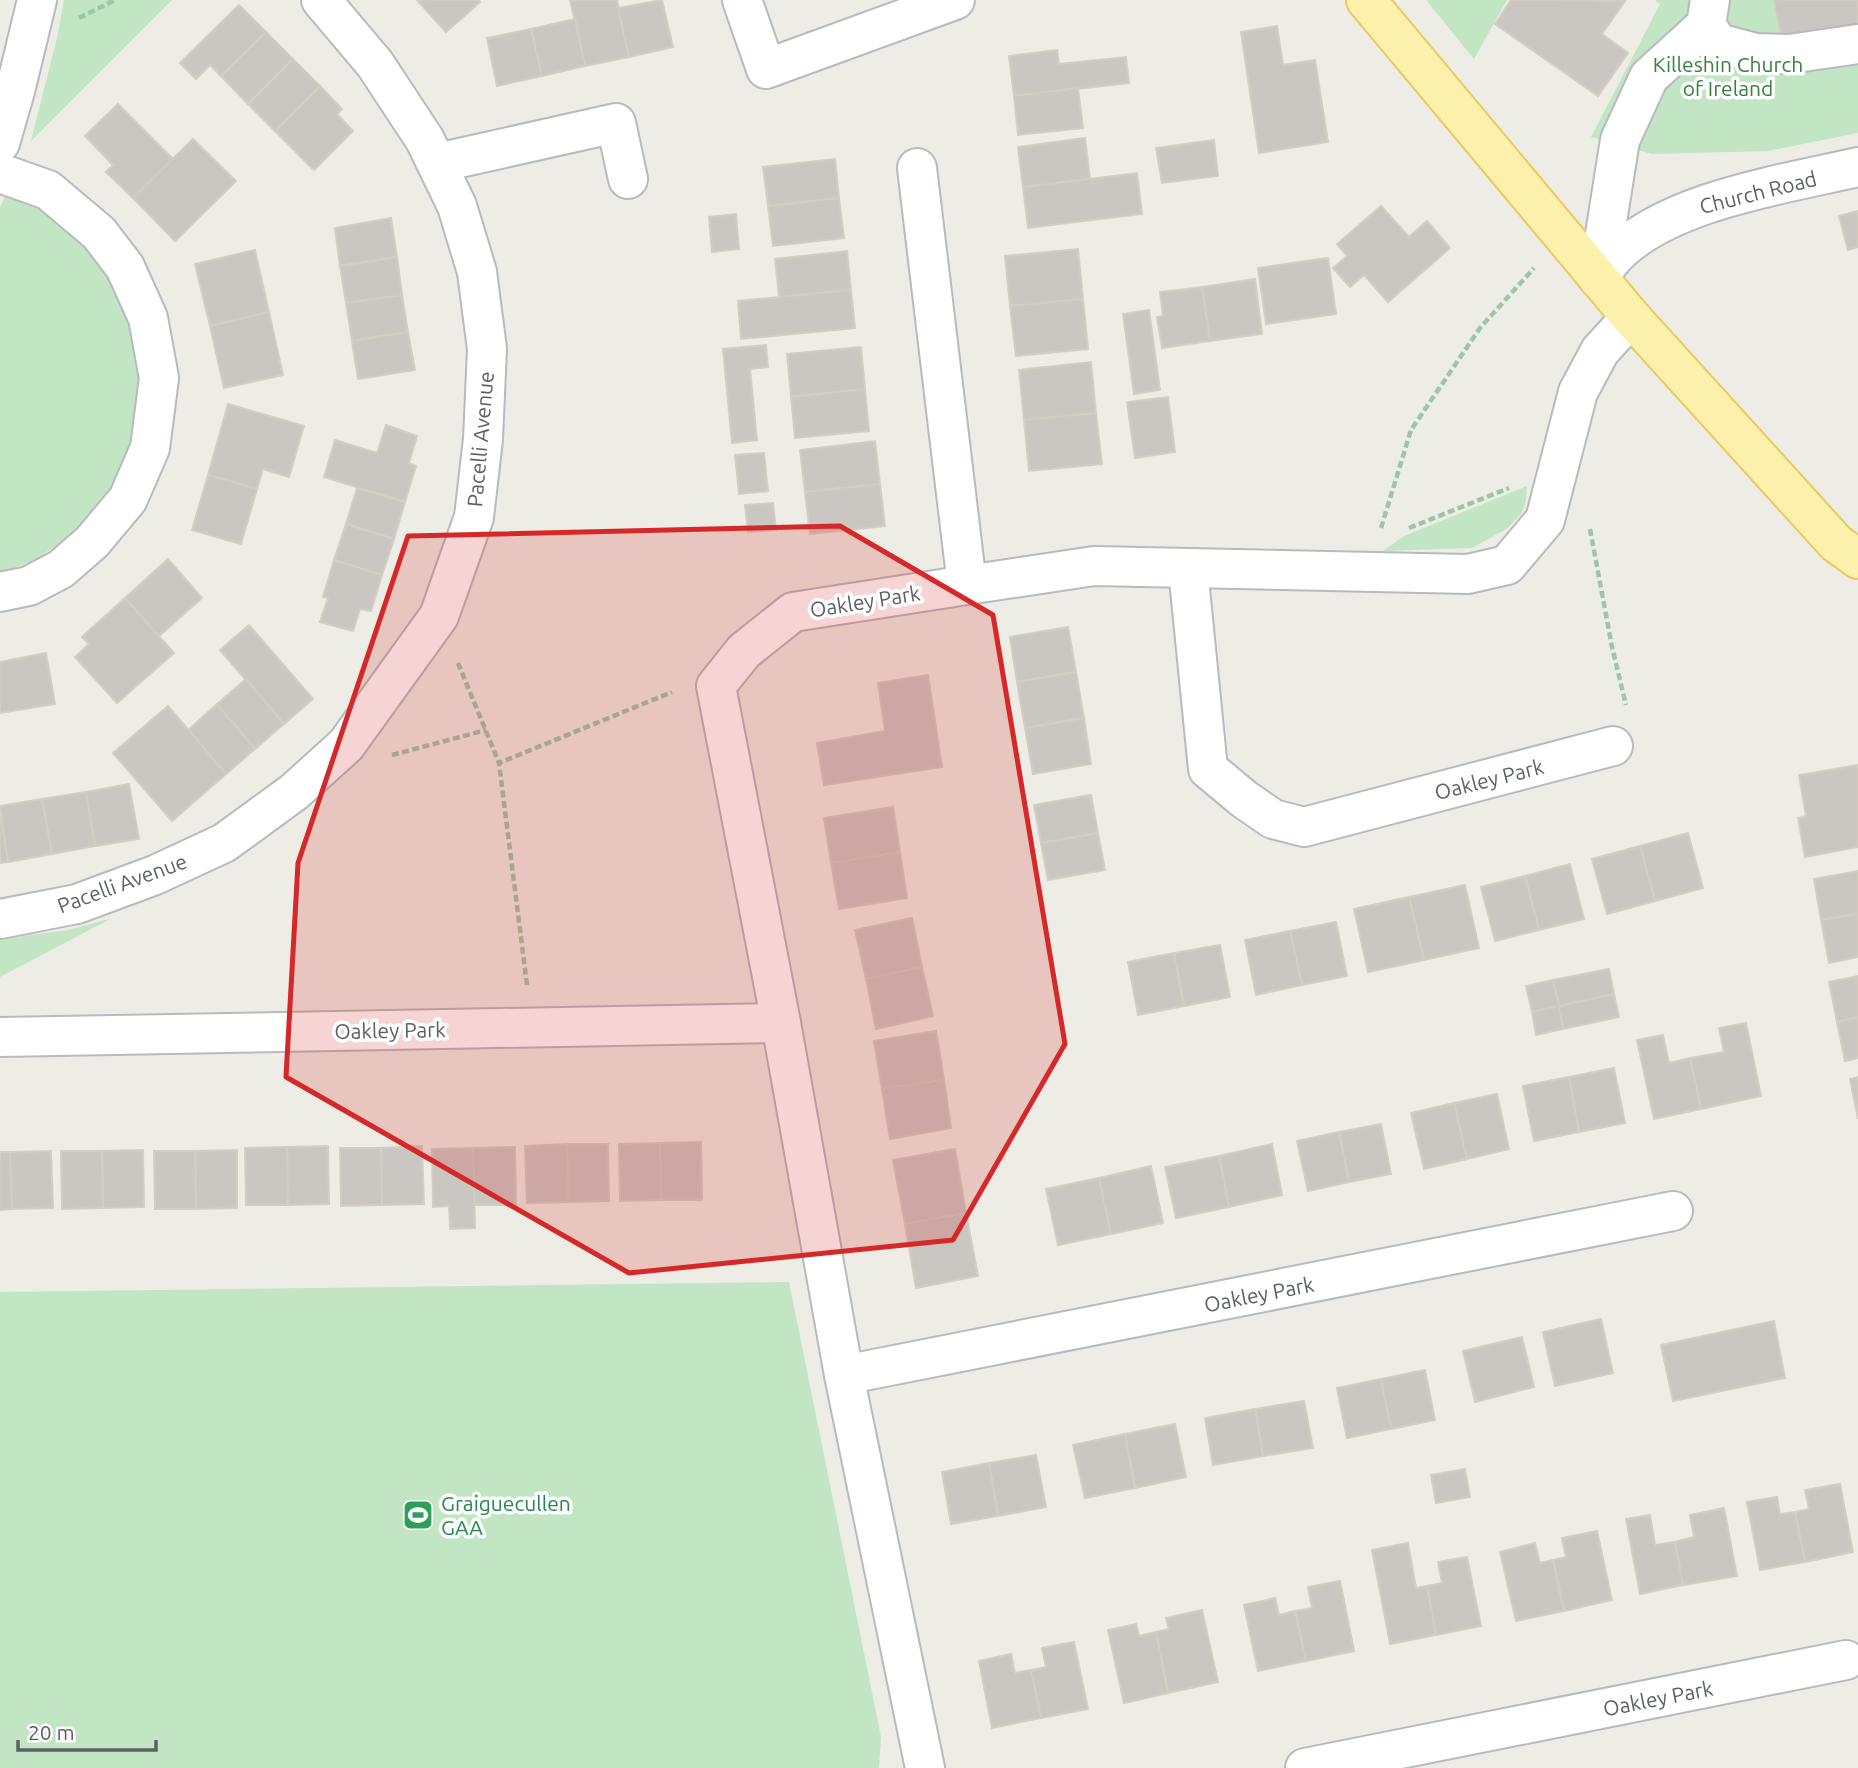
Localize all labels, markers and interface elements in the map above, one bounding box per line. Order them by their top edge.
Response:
park label: Killeshin Church of Ireland [1653,52,1803,100]
street label: Church Road [1697,166,1819,218]
street label: Pacelli Avenue [462,370,498,508]
street label: Oakley Park [808,580,922,622]
street label: Oakley Park [1432,754,1546,804]
street label: Pacelli Avenue [54,848,190,918]
street label: Oakley Park [334,1017,446,1043]
street label: Oakley Park [1202,1272,1316,1316]
place label: Graiguecullen GAA [441,1491,571,1539]
sports icon: Graiguecullen GAA [401,1498,435,1532]
street label: Oakley Park [1601,1676,1715,1720]
scale bar [18,1708,156,1752]
text: 20 m [28,1720,75,1744]

